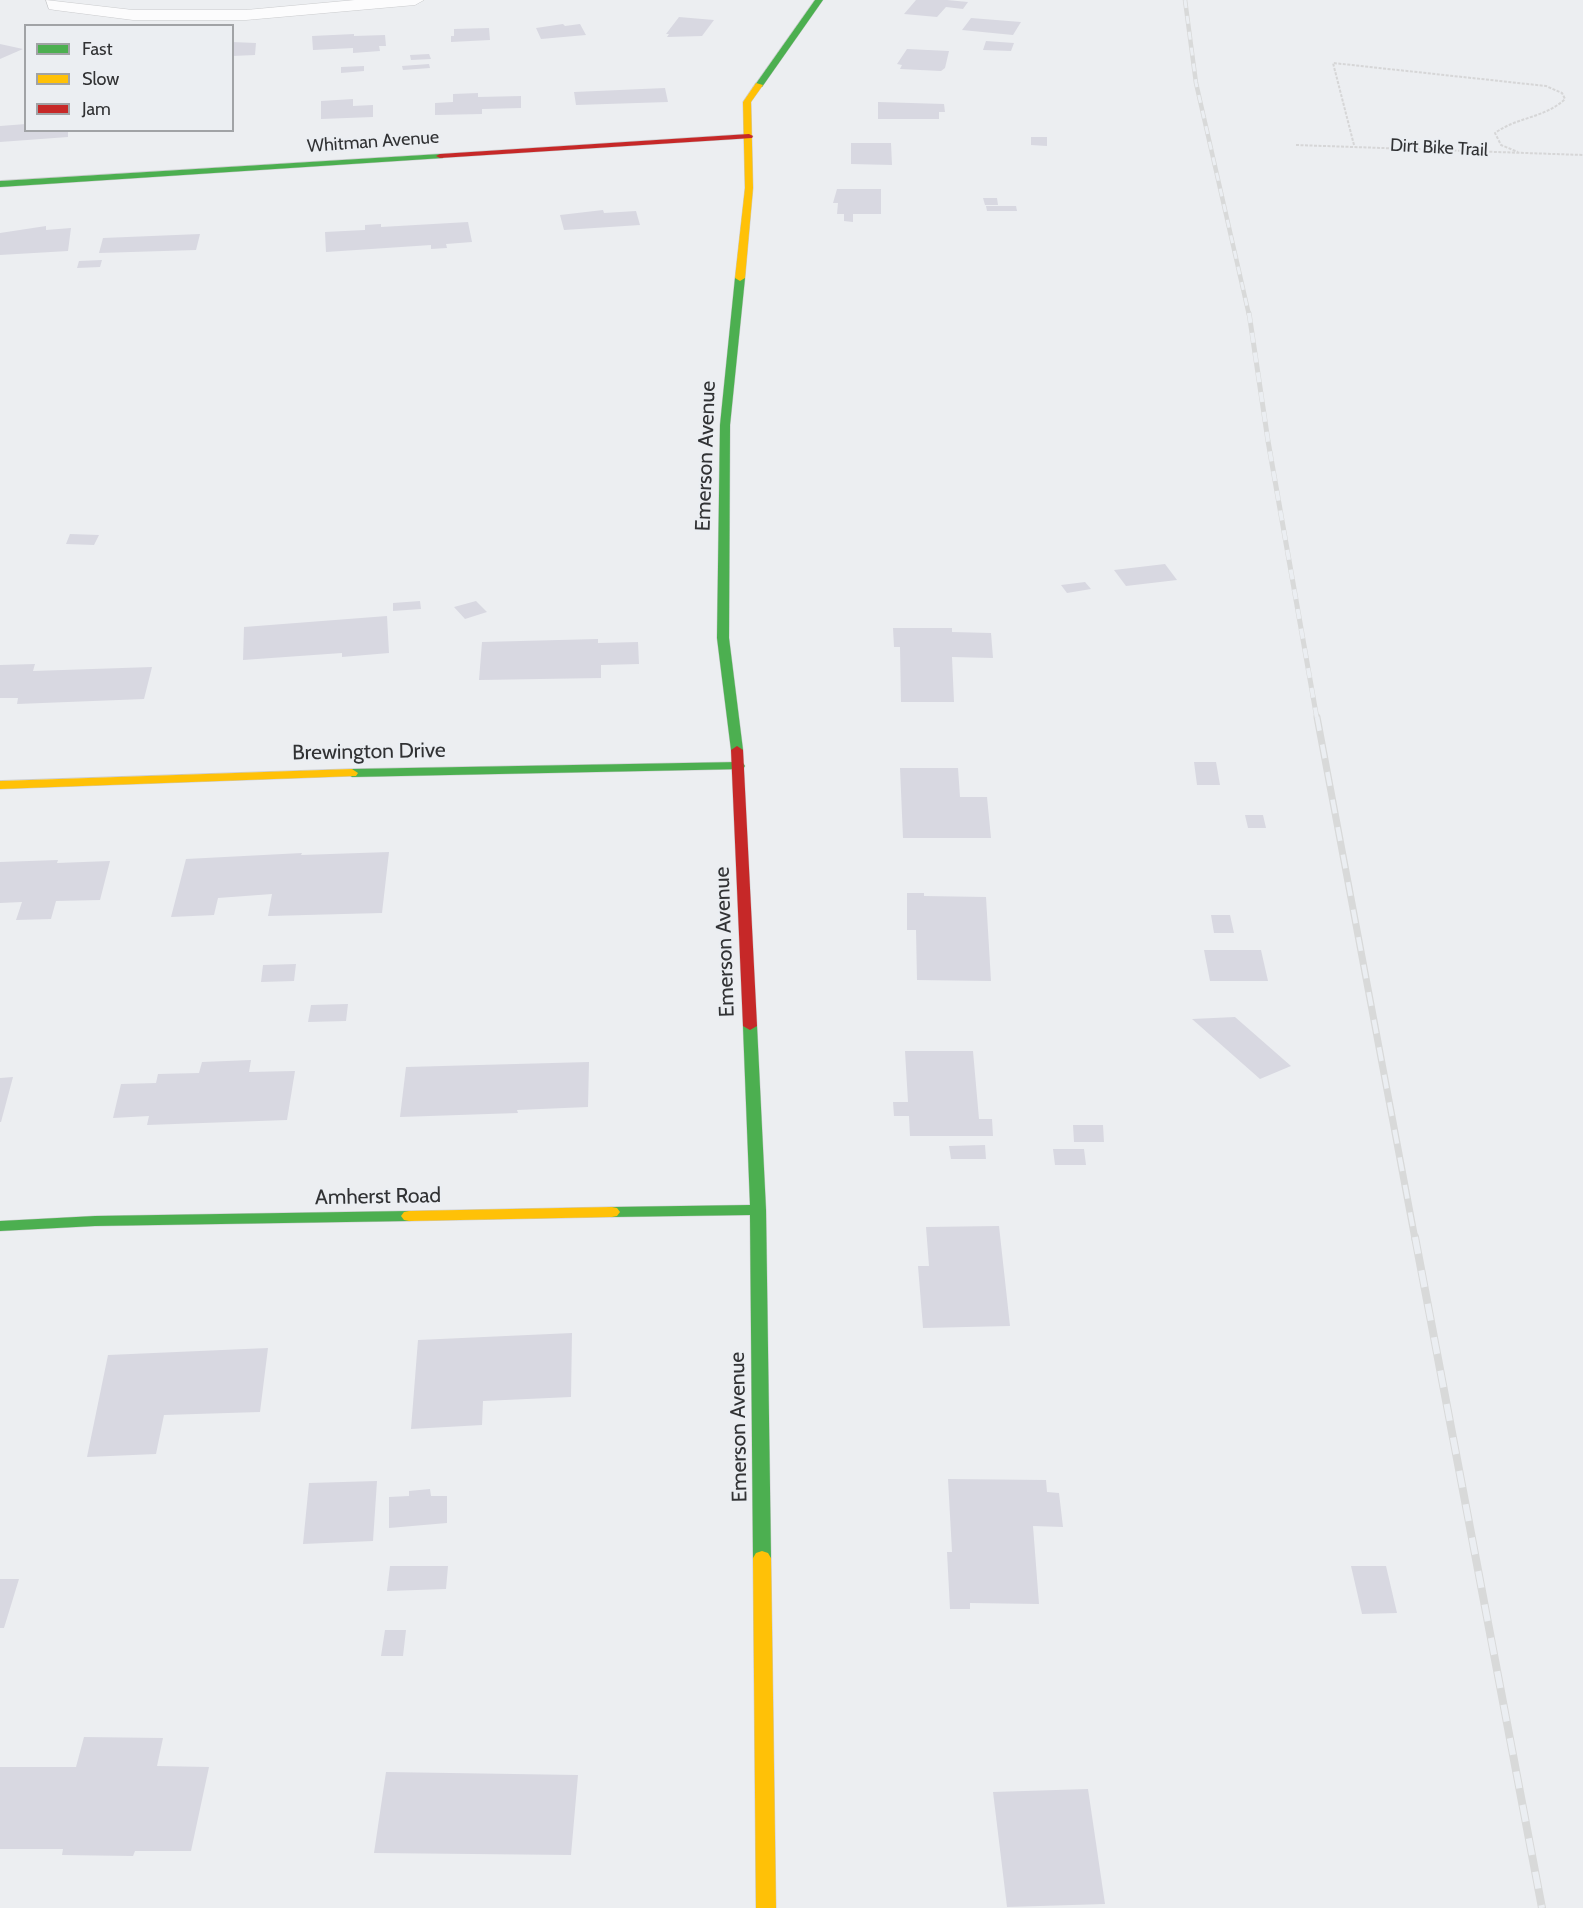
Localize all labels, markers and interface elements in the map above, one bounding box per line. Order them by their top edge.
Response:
legend [24,24,234,132]
text: Fast [82,38,113,60]
text: Slow [82,68,119,90]
text: Jam [82,98,111,120]
street label: Whitman Avenue [306,127,440,157]
street label: Dirt Bike Trail [1389,135,1489,161]
street label: Emerson Avenue [691,380,721,532]
street label: Brewington Drive [292,738,446,766]
street label: Emerson Avenue [710,866,740,1018]
street label: Amherst Road [315,1183,441,1211]
street label: Emerson Avenue [725,1352,753,1502]

